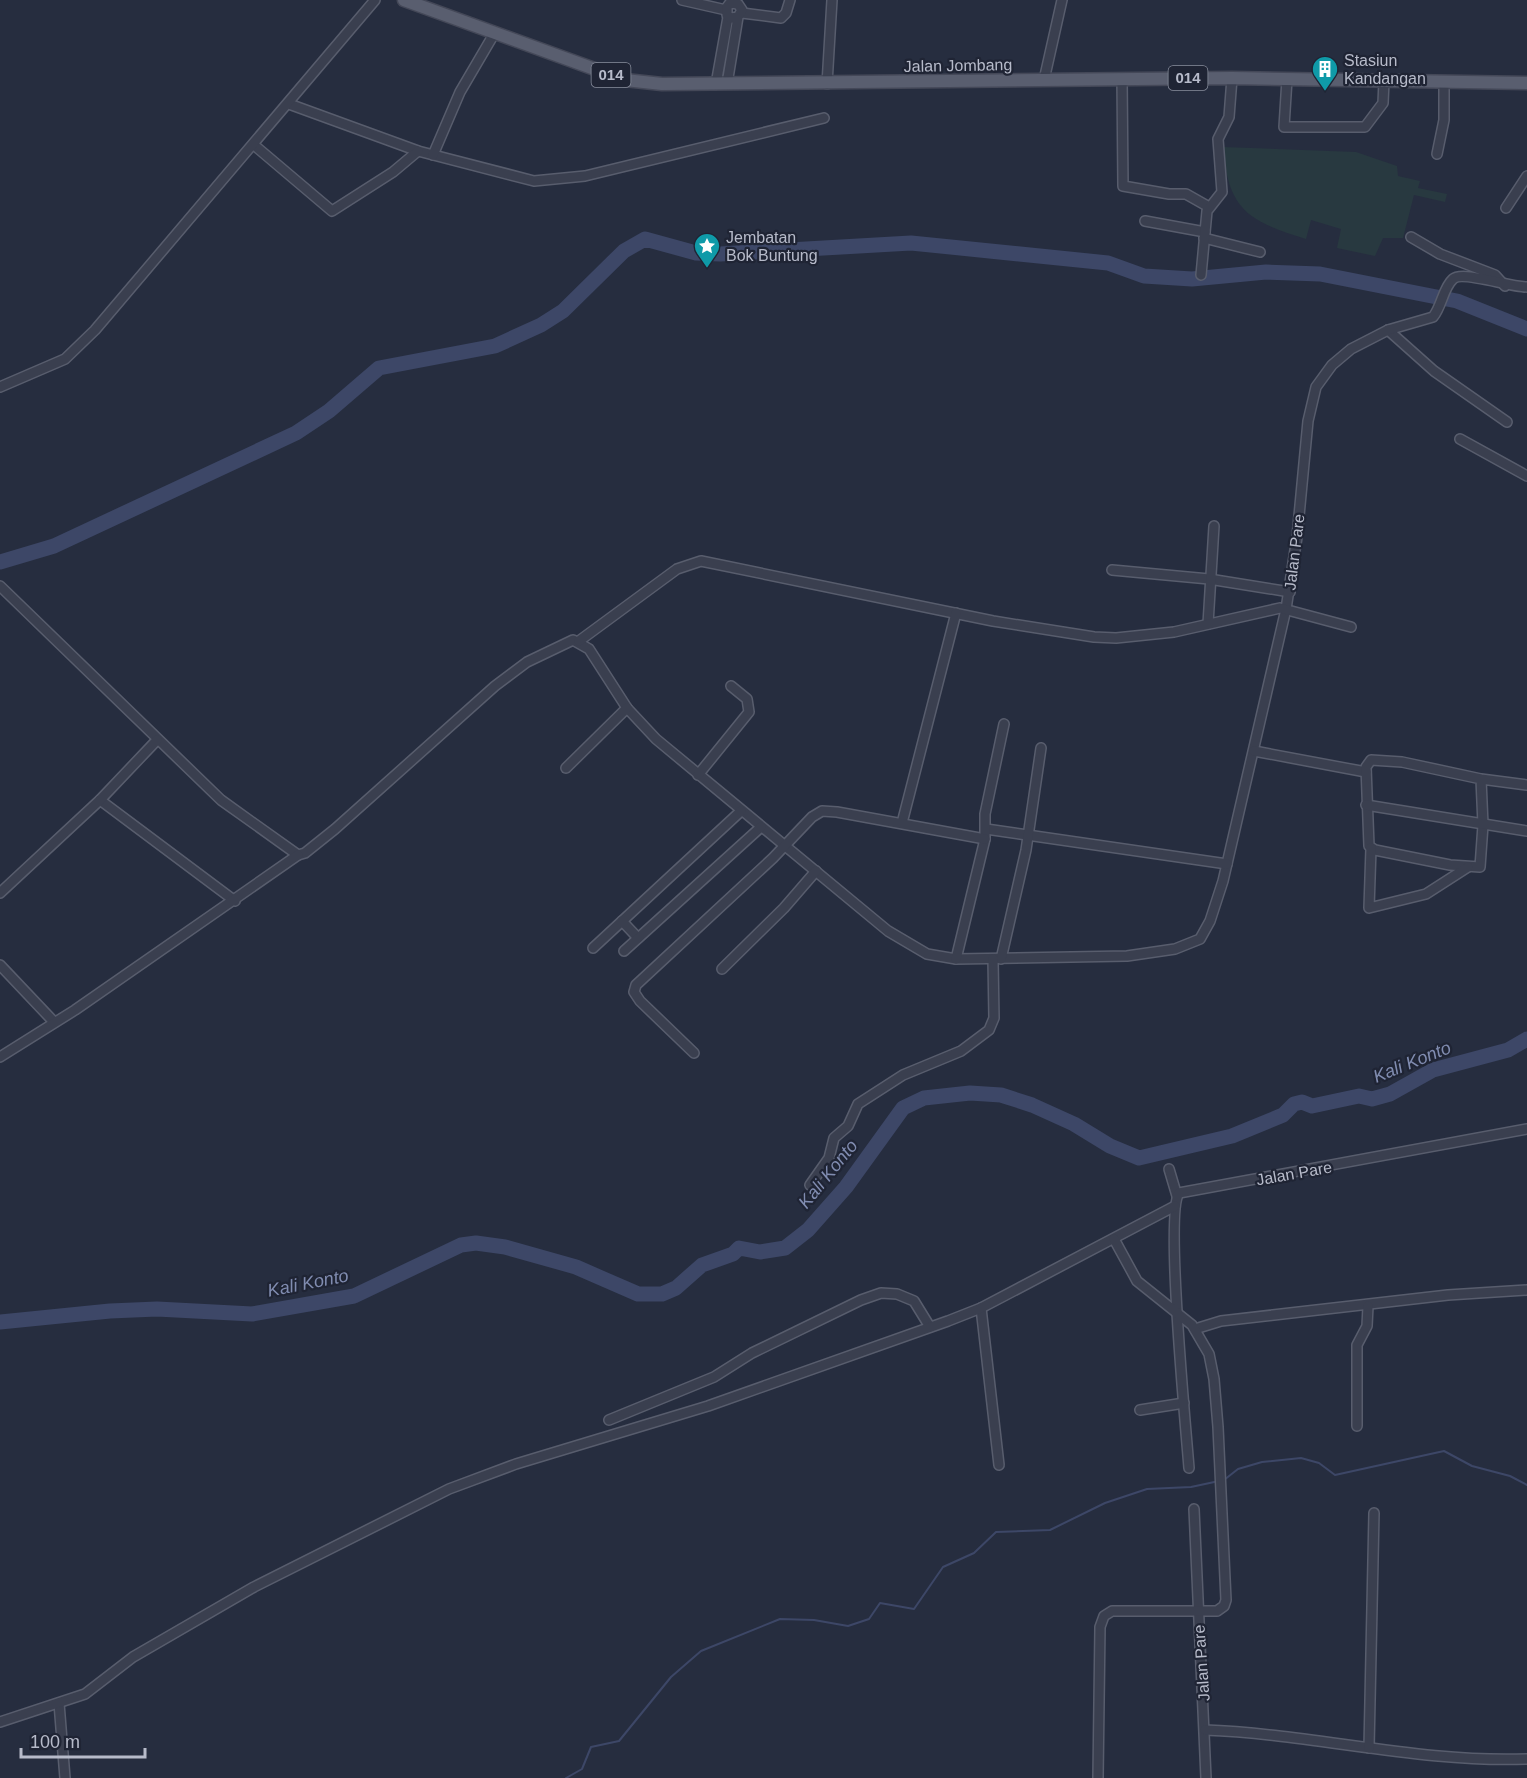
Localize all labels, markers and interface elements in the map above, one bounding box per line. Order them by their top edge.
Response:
place label: Stasiun Kandangan [1344,52,1426,87]
building icon: Stasiun Kandangan [1310,54,1340,92]
street label: Jalan Jombang [904,56,1012,75]
road number: 014 [592,63,630,87]
road number: 014 [1168,66,1208,90]
place label: Jembatan Bok Buntung [726,229,818,264]
place icon: Jembatan Bok Buntung [692,231,722,269]
street label: Jalan Pare [1281,513,1308,591]
water label: Kali Konto [1370,1037,1454,1087]
water label: Kali Konto [794,1136,862,1212]
street label: Jalan Pare [1255,1158,1333,1189]
water label: Kali Konto [266,1265,350,1301]
street label: Jalan Pare [1190,1624,1213,1702]
scale bar [21,1721,146,1759]
text: 100 m [30,1732,80,1752]

